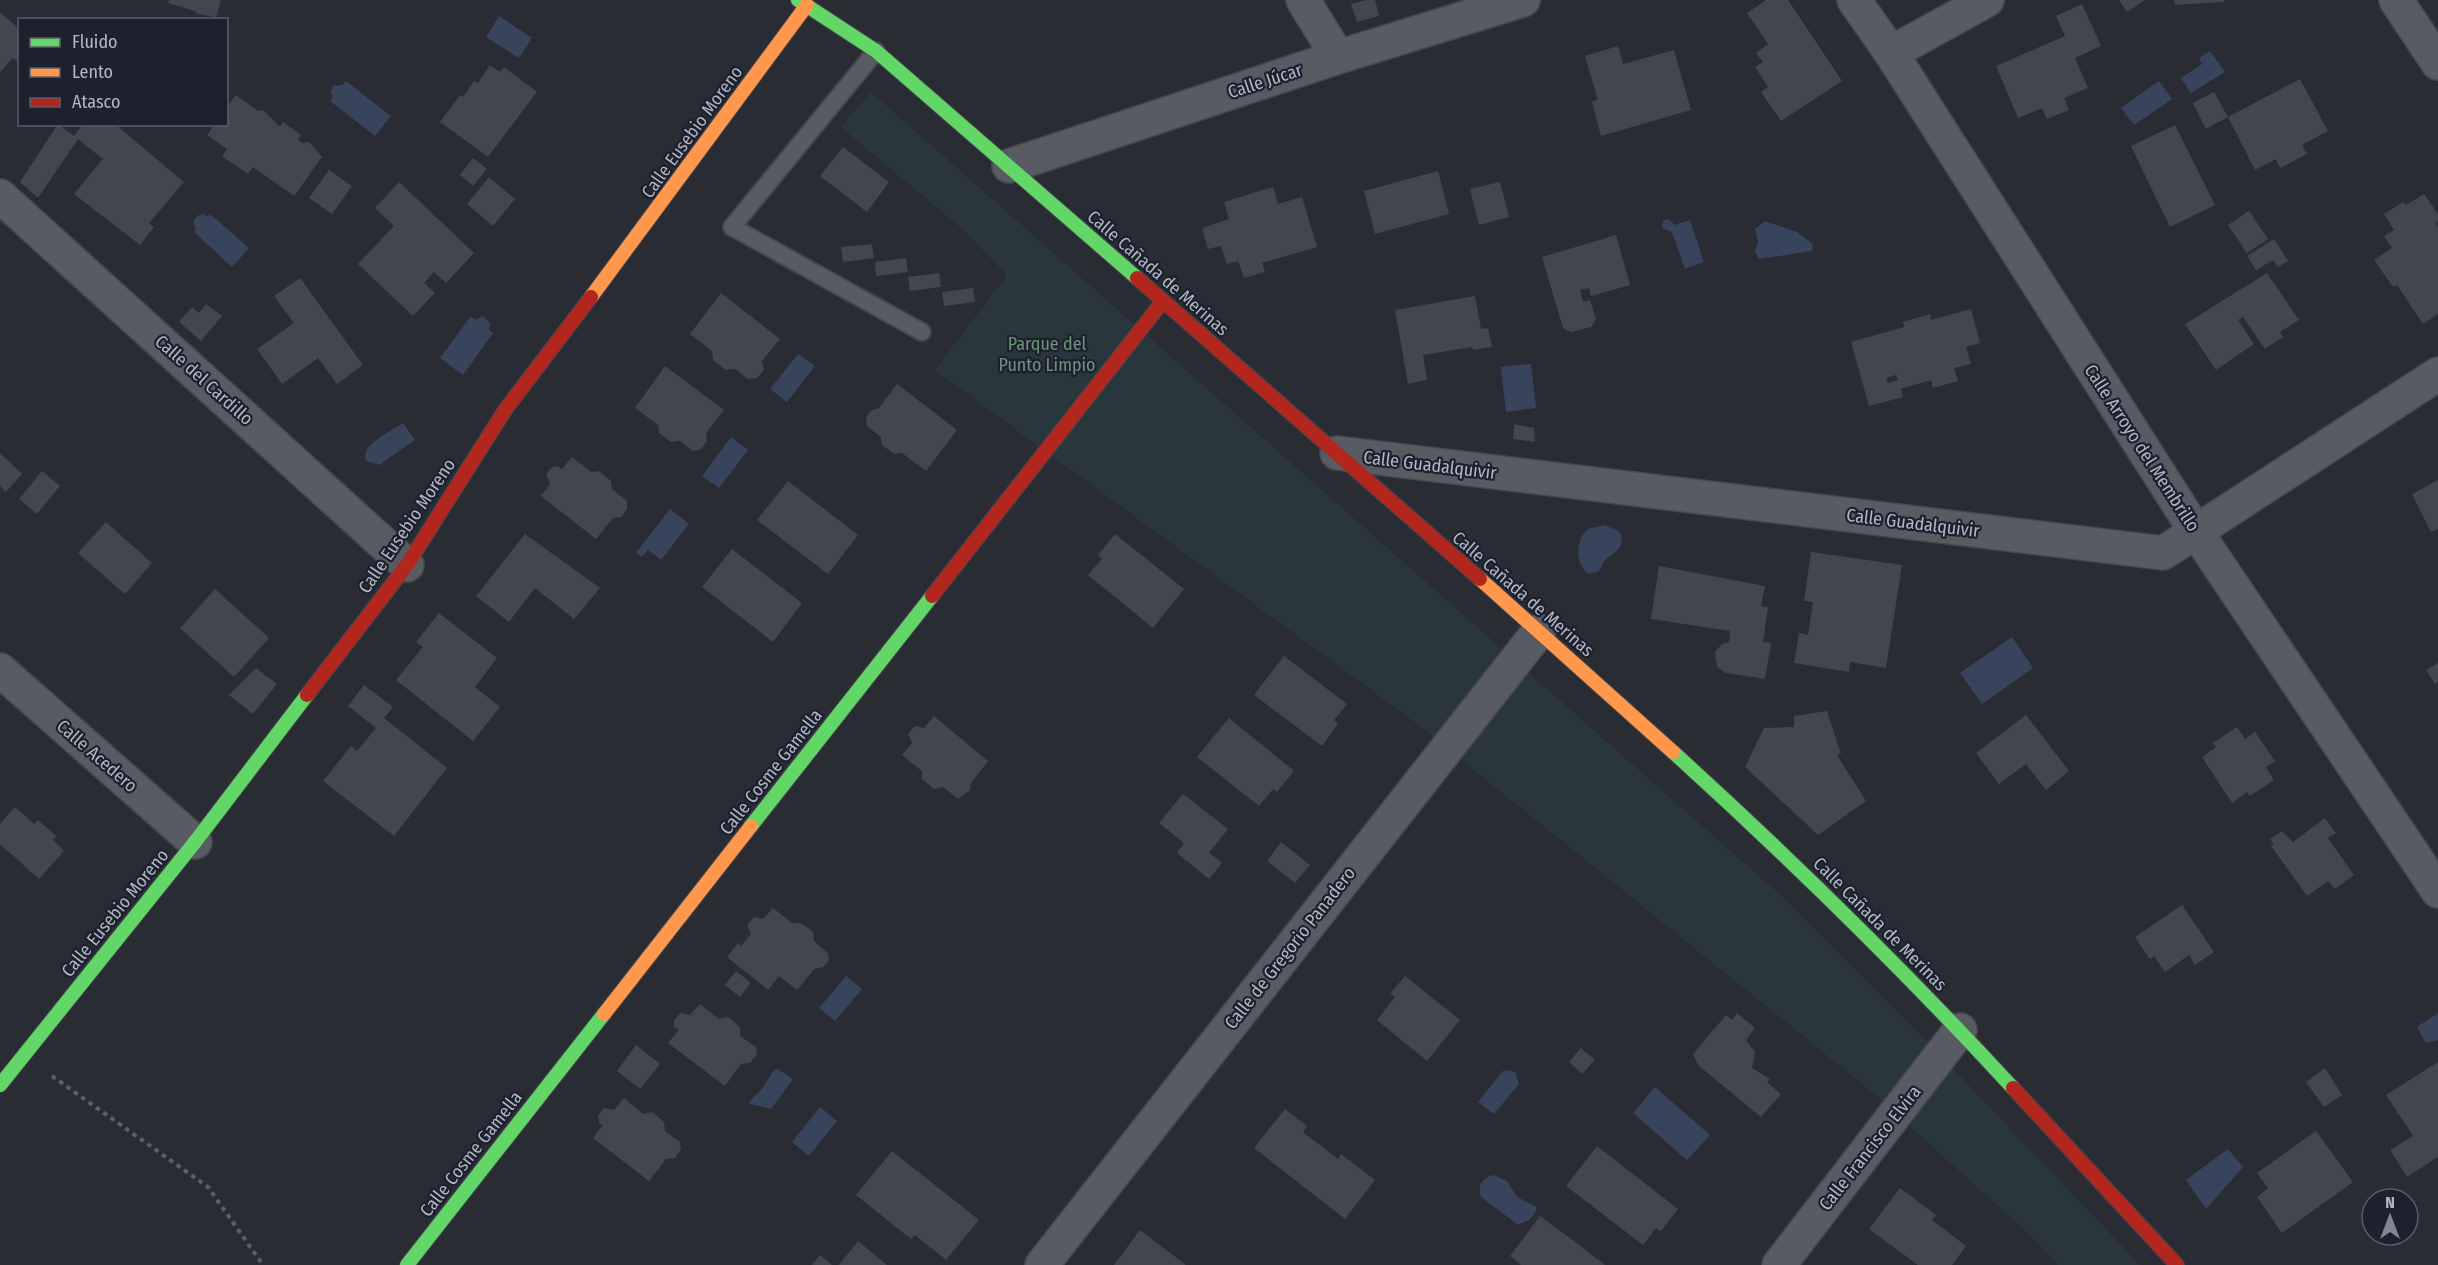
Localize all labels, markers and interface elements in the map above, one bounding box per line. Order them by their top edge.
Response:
legend [18,18,228,126]
text: Fluido [72,31,118,53]
street label: Calle Júcar [1225,58,1306,103]
text: Lento [72,61,113,83]
street label: Calle Eusebio Moreno [637,62,747,202]
text: Atasco [72,91,120,113]
street label: Calle Cañada de Merinas [1083,206,1233,341]
street label: Calle del Cardillo [150,330,258,430]
park label: Parque del Punto Limpio [998,333,1096,376]
street label: Calle Arroyo del Membrillo [2080,360,2204,536]
street label: Calle Guadalquivir [1362,446,1499,484]
street label: Calle Eusebio Moreno [354,454,460,598]
street label: Calle Guadalquivir [1845,504,1982,542]
street label: Calle Cañada de Merinas [1448,527,1598,662]
street label: Calle Cosme Gamella [715,705,827,839]
street label: Calle Acedero [52,715,142,797]
street label: Calle Eusebio Moreno [57,845,173,981]
street label: Calle Cañada de Merinas [1809,853,1952,996]
street label: Calle de Gregorio Panadero [1220,863,1360,1033]
street label: Calle Francisco Elvira [1814,1081,1926,1215]
street label: Calle Cosme Gamella [415,1087,527,1221]
north arrow [2360,1187,2420,1247]
text: N [2385,1193,2395,1212]

